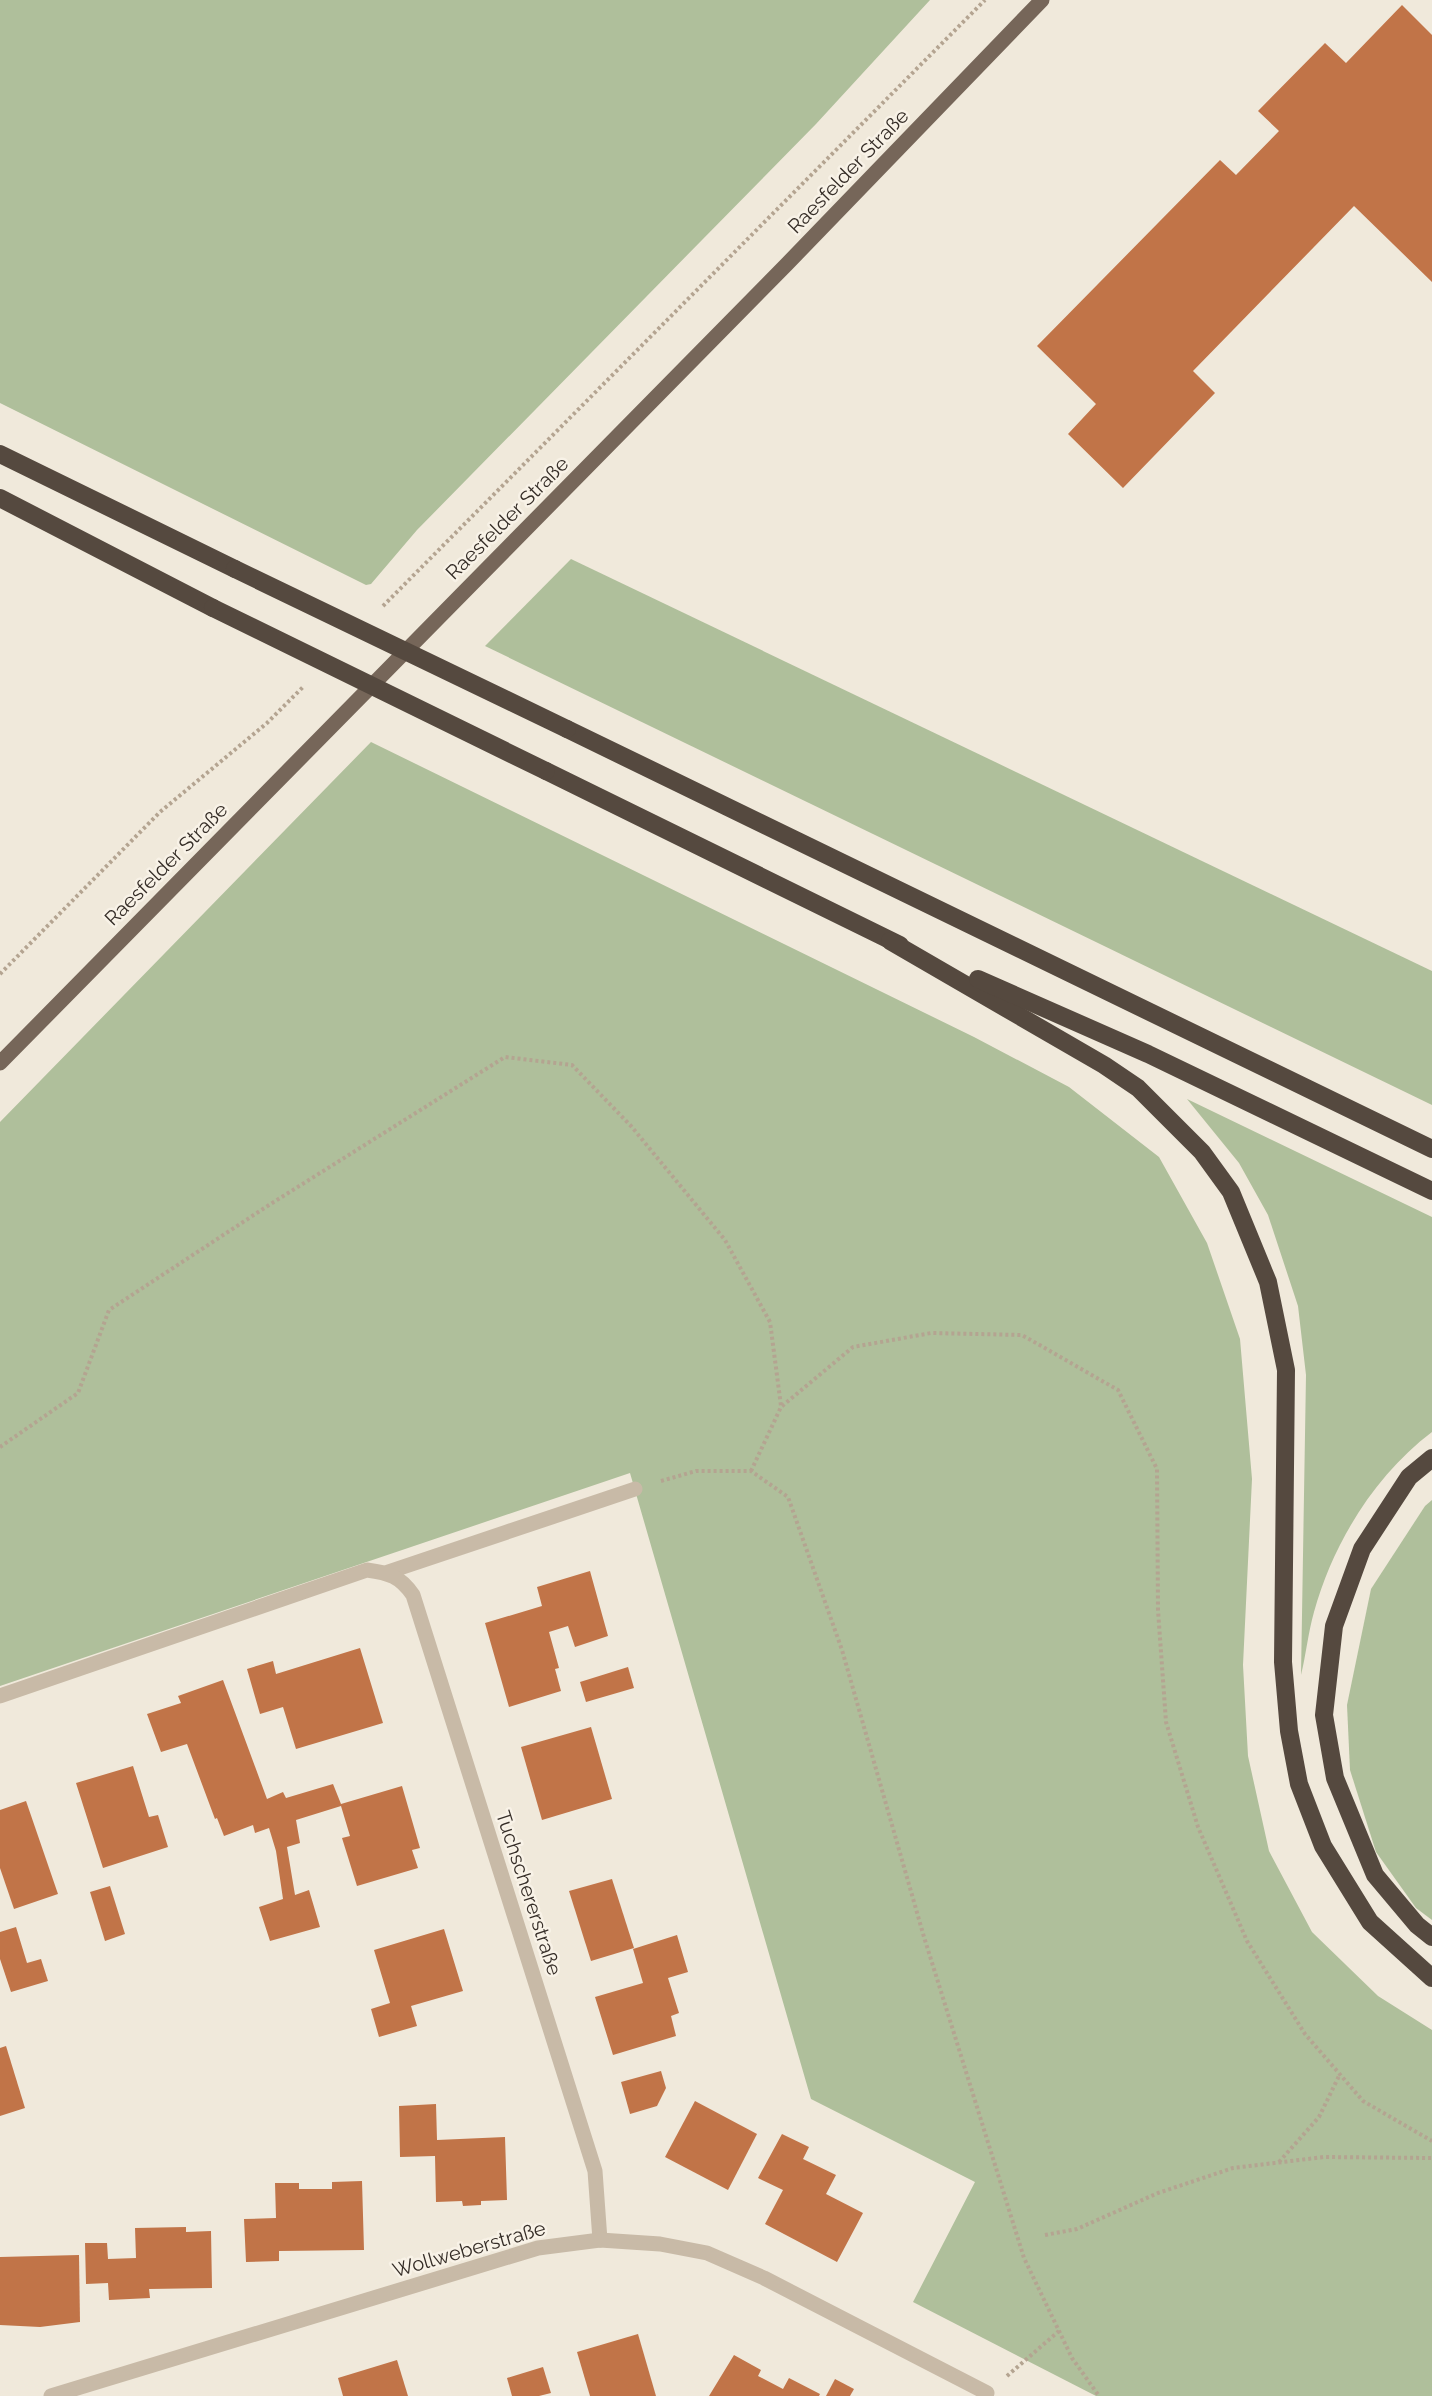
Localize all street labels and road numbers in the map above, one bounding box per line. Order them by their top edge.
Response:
street label: Raesfelder Straße [782,104,914,238]
street label: Raesfelder Straße [441,451,574,584]
street label: Raesfelder Straße [100,797,233,930]
street label: Tuchschererstraße [491,1808,567,1979]
street label: Wollweberstraße [390,2216,548,2282]

